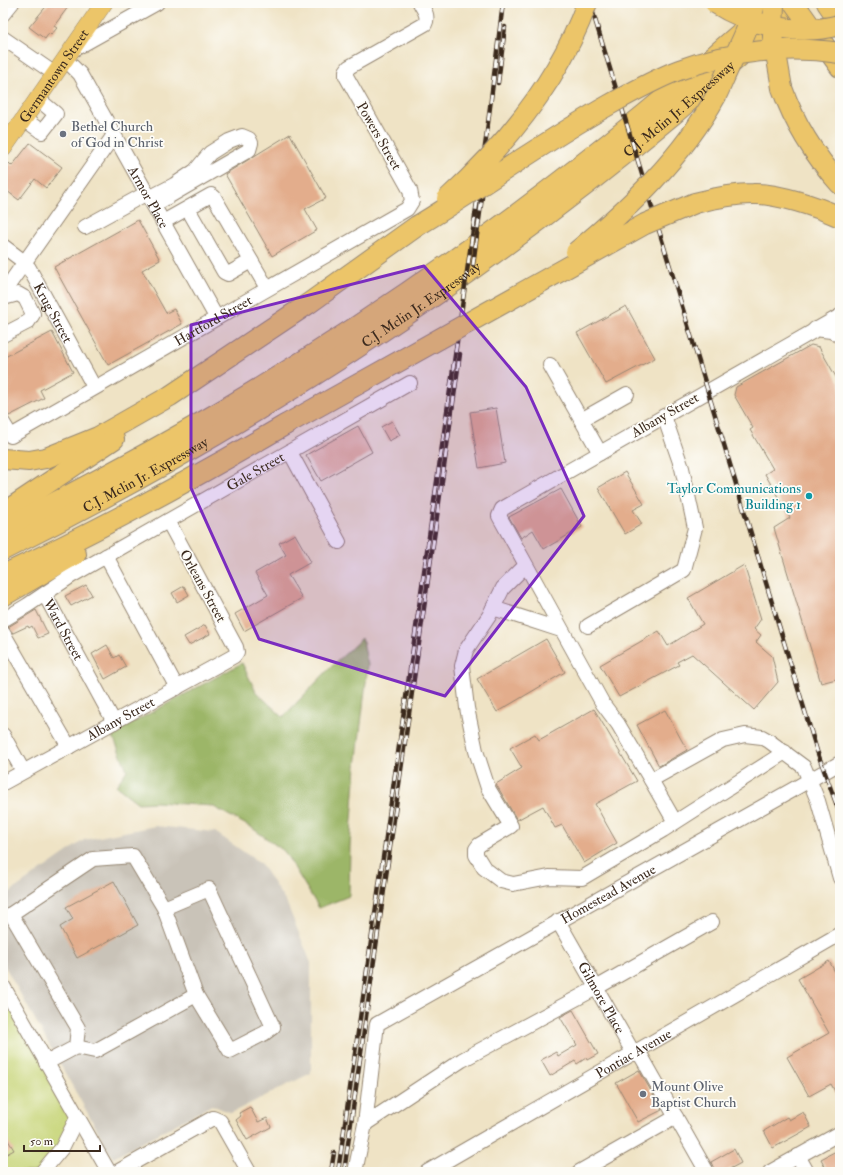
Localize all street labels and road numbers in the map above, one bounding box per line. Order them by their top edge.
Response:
street label: Germantown Street [15,25,92,126]
street label: C.J. Mclin Jr. Expressway [620,56,739,161]
street label: Powers Street [353,99,405,173]
street label: Armor Place [124,162,173,231]
street label: C.J. Mclin Jr. Expressway [358,257,485,351]
street label: Krug Street [30,280,77,346]
street label: Hartford Street [171,291,255,349]
street label: Albany Street [627,389,703,442]
street label: C.J. Mclin Jr. Expressway [80,433,212,516]
street label: Gale Street [223,448,287,494]
street label: Orleans Street [176,547,230,626]
street label: Ward Street [40,595,87,663]
street label: Albany Street [83,693,158,744]
street label: Homestead Avenue [558,860,659,927]
street label: Gilmore Place [575,959,629,1036]
street label: Pontiac Avenue [592,1025,674,1082]

